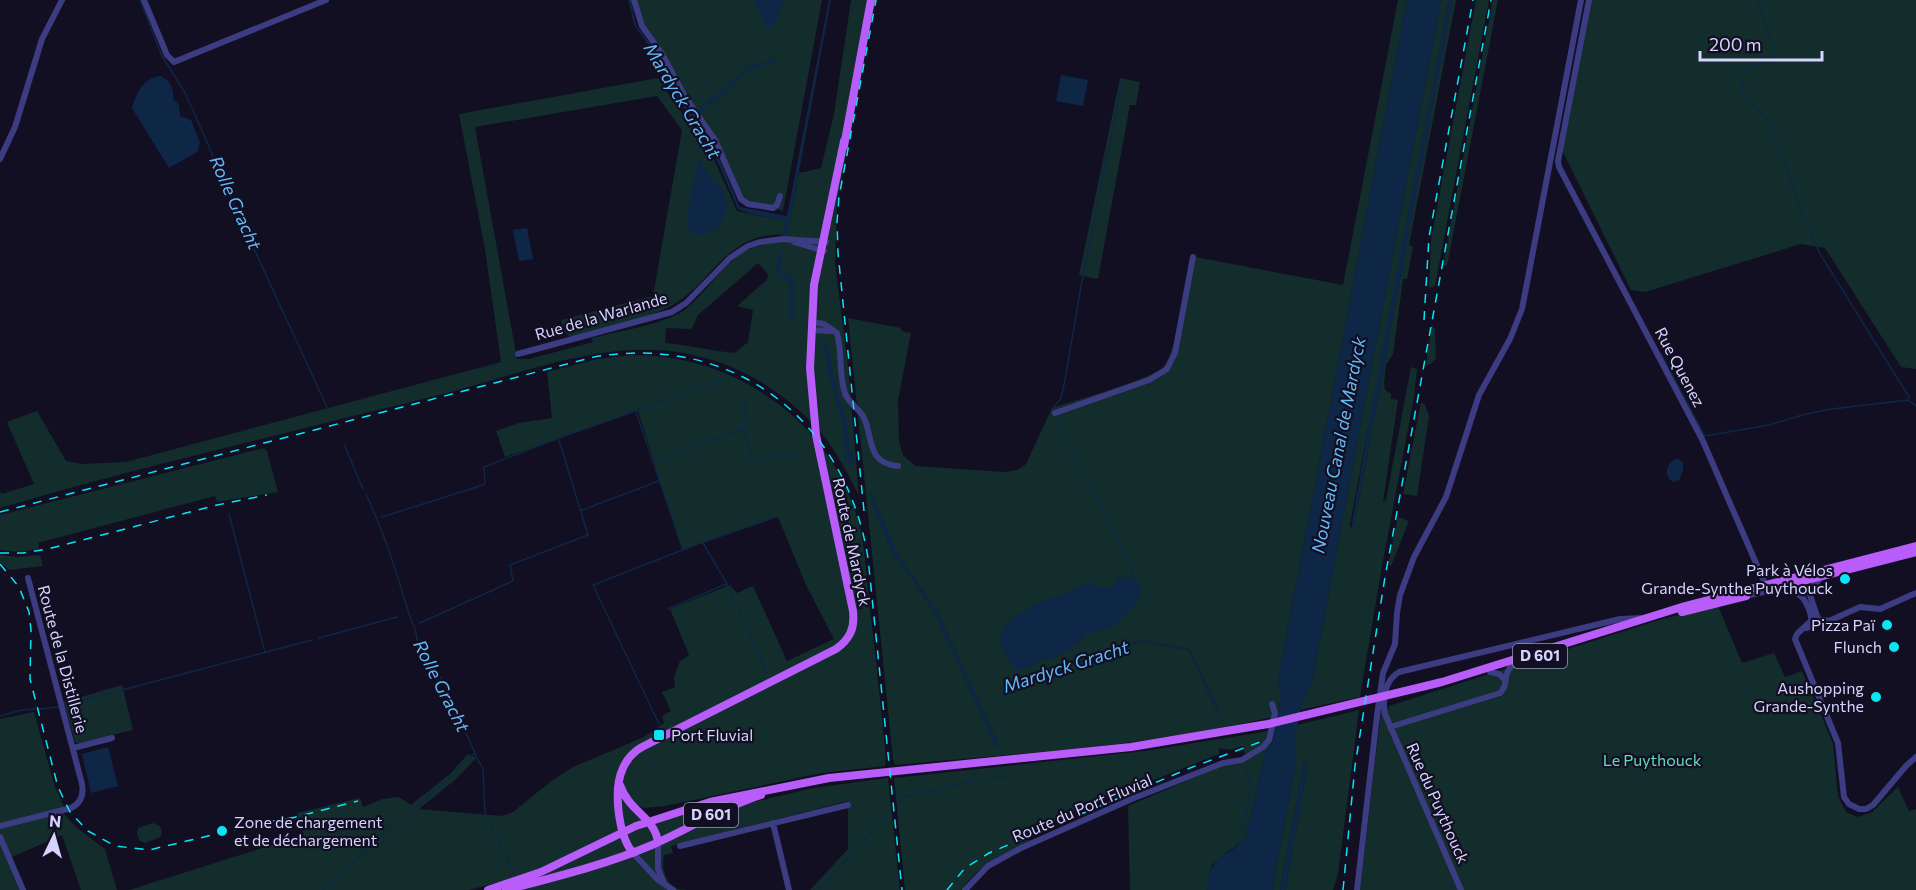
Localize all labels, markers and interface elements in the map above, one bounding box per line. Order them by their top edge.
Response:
scale bar [1700,24,1822,62]
text: 200 m [1709,33,1762,55]
water label: Mardyck Gracht [640,39,726,163]
water label: Rolle Gracht [205,152,267,254]
street label: Rue de la Warlande [532,288,669,344]
street label: Rue Quenez [1652,324,1709,410]
water label: Nouveau Canal de Mardyck [1306,333,1370,555]
street label: Route de Mardyck [830,476,875,608]
place label: Park à Vélos Grande-Synthe Puythouck [1641,560,1833,597]
marker: Park à Vélos Grande-Synthe Puythouck [1838,572,1852,586]
street label: Route de la Distillerie [35,583,92,735]
place label: Pizza Paï [1811,615,1876,634]
marker: Pizza Paï [1880,618,1894,632]
water label: Mardyck Gracht [1000,635,1132,697]
water label: Rolle Gracht [409,636,475,736]
place label: Flunch [1834,637,1882,656]
marker: Flunch [1887,640,1901,654]
road number: D 601 [1513,644,1567,668]
place label: Aushopping Grande-Synthe [1753,678,1864,715]
marker: Aushopping Grande-Synthe [1869,690,1883,704]
place label: Port Fluvial [671,725,753,744]
marker: Port Fluvial [652,728,666,742]
street label: Rue du Puythouck [1403,739,1474,867]
park label: Le Puythouck [1603,750,1702,769]
street label: Route du Port Fluvial [1009,769,1155,846]
road number: D 601 [684,803,738,827]
north arrow [24,806,84,866]
text: N [49,811,62,831]
place label: Zone de chargement et de déchargement [234,812,383,849]
marker: Zone de chargement et de déchargement [215,824,229,838]

